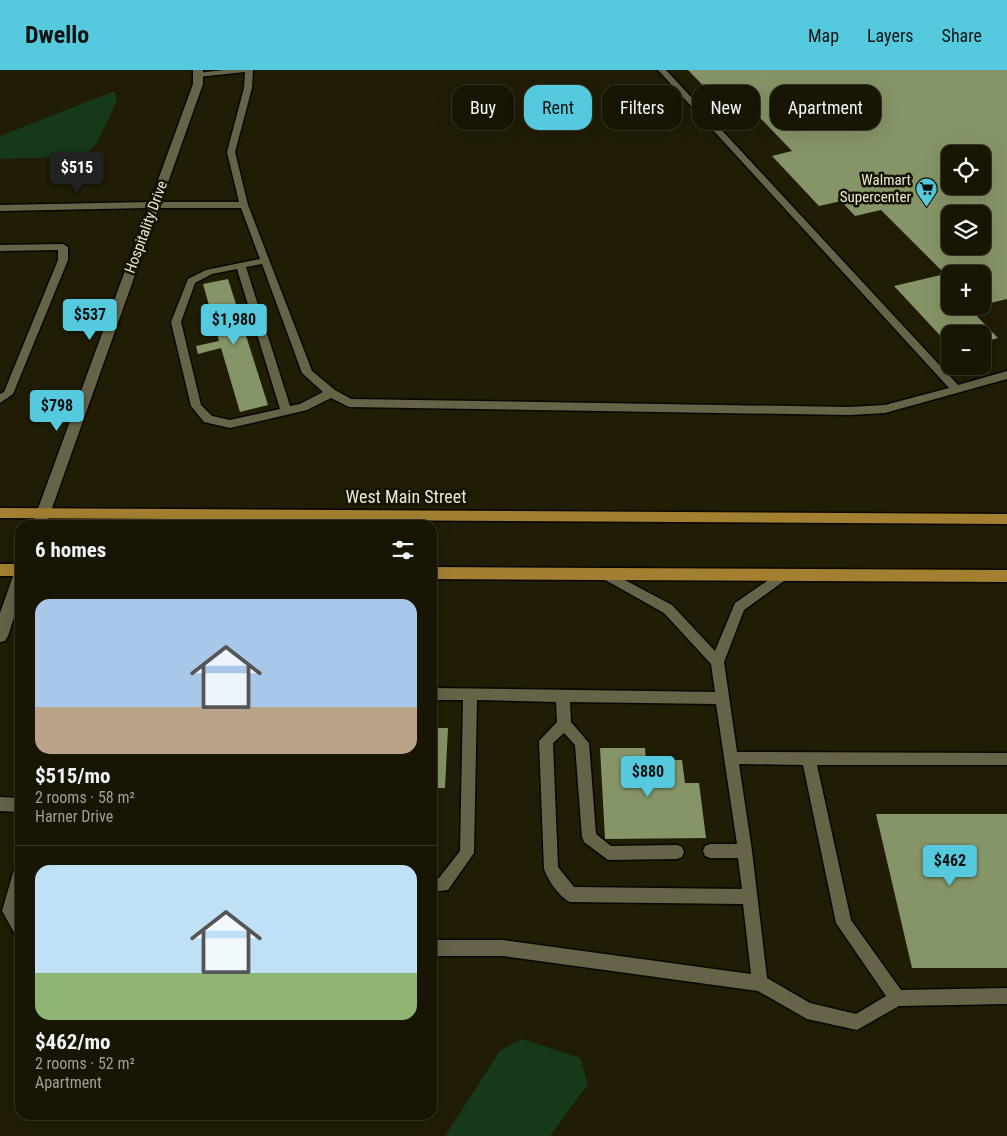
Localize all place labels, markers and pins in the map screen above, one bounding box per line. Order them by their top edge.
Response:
pin: $515 [47,152,107,194]
place label: Walmart Supercenter [840,171,911,206]
supermarket icon: Walmart Supercenter [915,177,939,208]
pin: $537 [60,298,120,341]
pin: $1,980 [193,304,275,346]
pin: $798 [27,390,87,432]
pin: $880 [618,756,678,798]
pin: $462 [920,844,980,887]

